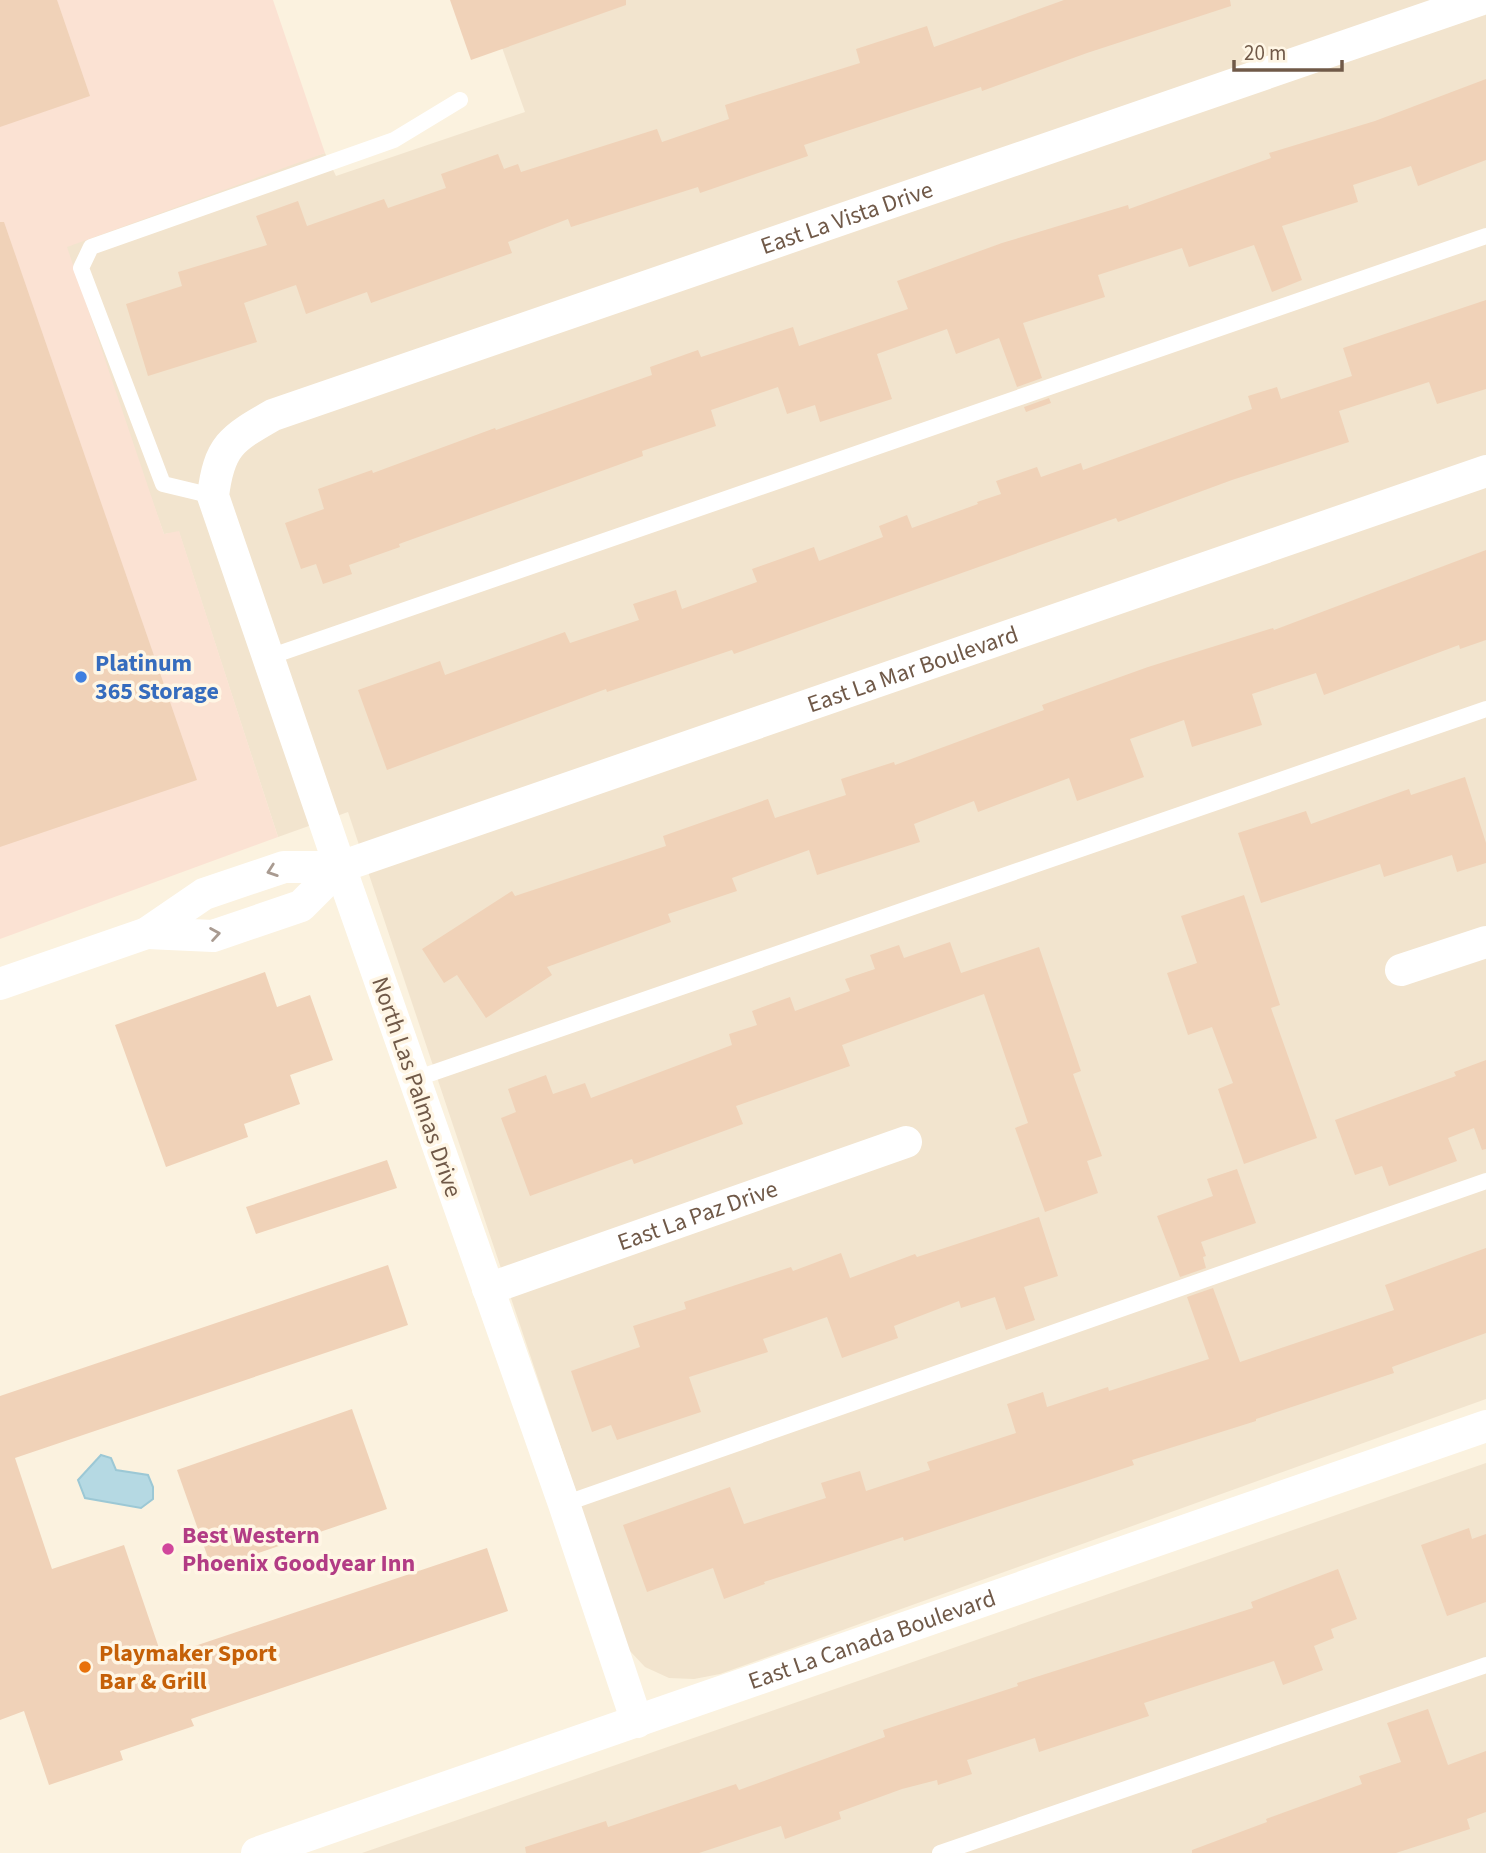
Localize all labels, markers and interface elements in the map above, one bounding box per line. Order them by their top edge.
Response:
scale bar [1234,28,1342,72]
text: 20 m [1244,38,1286,68]
street label: East La Vista Drive [756,172,938,264]
street label: East La Mar Boulevard [803,617,1023,722]
place label: Platinum 365 Storage [95,646,219,709]
marker: Platinum 365 Storage [73,669,89,685]
one-way arrow [266,863,279,877]
one-way arrow [209,927,220,942]
street label: North Las Palmas Drive [362,972,471,1202]
street label: East La Paz Drive [613,1172,782,1260]
place label: Best Western Phoenix Goodyear Inn [182,1518,415,1581]
marker: Best Western Phoenix Goodyear Inn [160,1541,176,1557]
street label: East La Canada Boulevard [744,1581,1001,1699]
place label: Playmaker Sport Bar & Grill [99,1636,277,1699]
marker: Playmaker Sport Bar & Grill [77,1659,93,1675]

